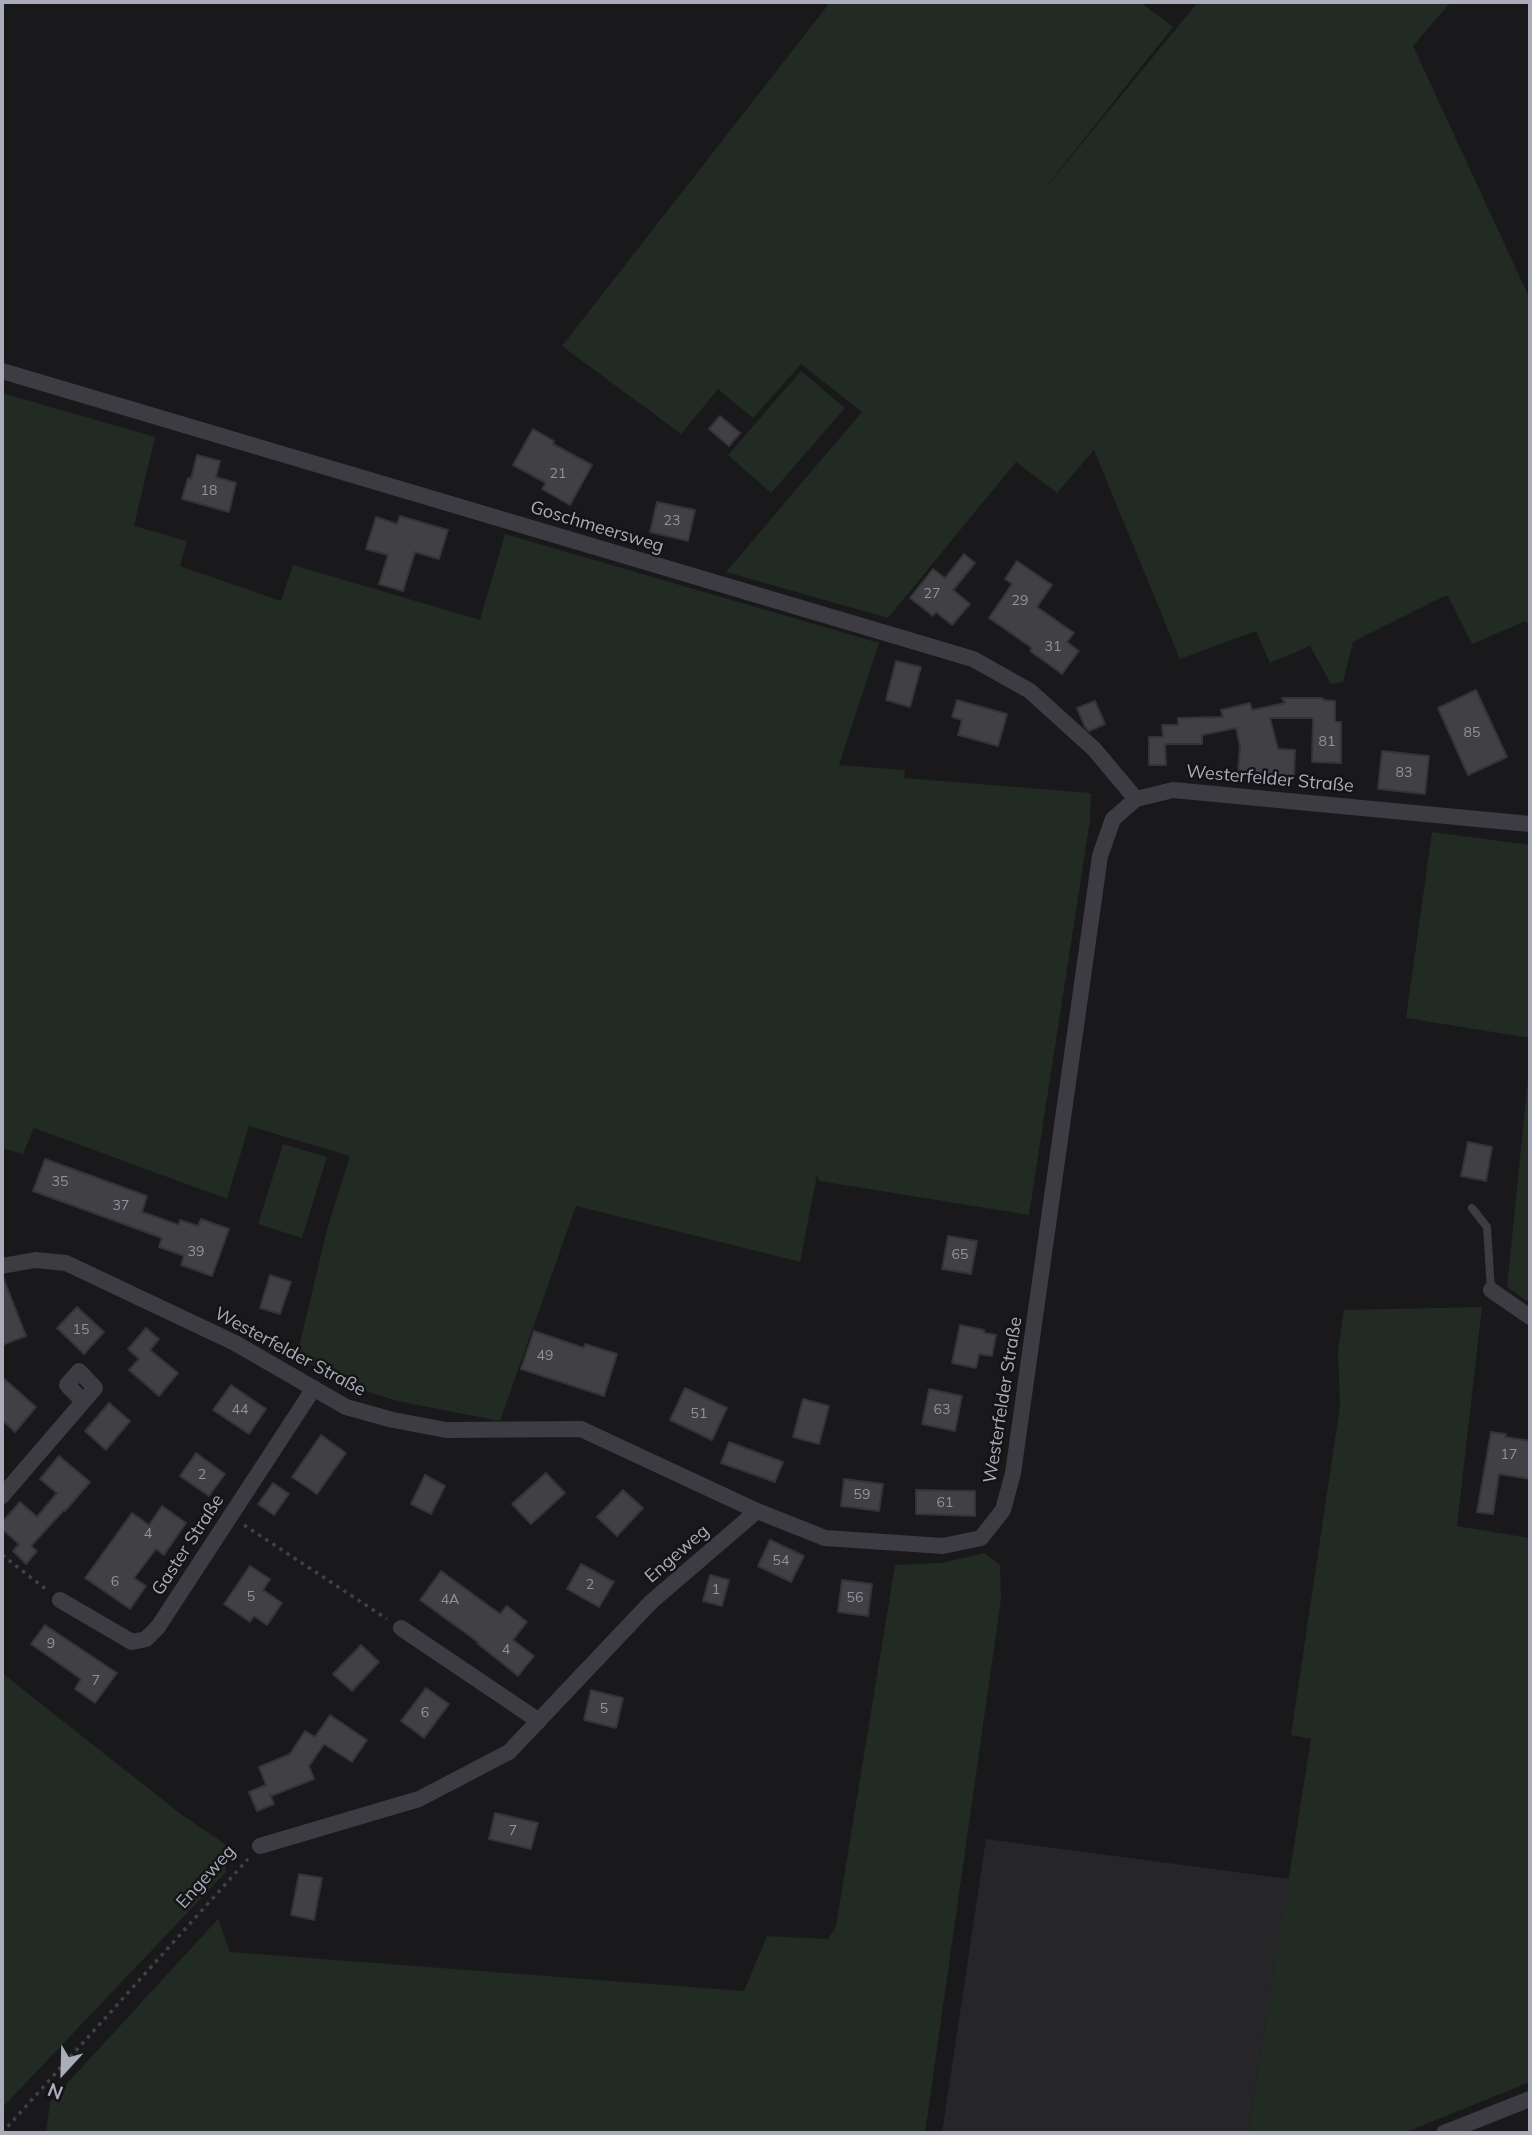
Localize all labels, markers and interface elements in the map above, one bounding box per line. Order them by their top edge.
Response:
house number: 21 [550,466,566,482]
house number: 18 [201,483,217,499]
street label: Goschmeersweg [528,496,666,558]
house number: 23 [664,513,680,529]
house number: 27 [924,586,940,602]
house number: 29 [1012,593,1028,609]
house number: 31 [1045,639,1061,655]
house number: 85 [1464,725,1480,741]
house number: 81 [1319,734,1335,750]
street label: Westerfelder Straße [1185,761,1355,797]
house number: 83 [1396,765,1412,781]
house number: 35 [52,1174,68,1190]
house number: 37 [113,1198,129,1214]
house number: 39 [188,1244,204,1260]
house number: 65 [952,1247,968,1263]
street label: Westerfelder Straße [211,1303,369,1401]
street label: Westerfelder Straße [979,1315,1027,1485]
house number: 15 [73,1322,89,1338]
house number: 49 [537,1348,553,1364]
house number: 44 [232,1402,248,1418]
house number: 63 [934,1402,950,1418]
house number: 51 [691,1406,707,1422]
house number: 17 [1501,1447,1517,1463]
house number: 2 [198,1467,206,1483]
house number: 59 [854,1487,870,1503]
street label: Gaster Straße [147,1490,229,1600]
house number: 61 [937,1495,953,1511]
street label: Engeweg [641,1520,713,1588]
house number: 4 [144,1526,152,1542]
house number: 54 [773,1553,789,1569]
house number: 6 [111,1574,119,1590]
house number: 2 [586,1577,594,1593]
house number: 1 [712,1582,720,1598]
house number: 5 [247,1589,255,1605]
house number: 56 [847,1590,863,1606]
house number: 4A [441,1592,459,1608]
house number: 9 [47,1636,55,1652]
house number: 4 [502,1642,510,1658]
house number: 7 [92,1673,100,1689]
house number: 5 [600,1701,608,1717]
house number: 6 [421,1705,429,1721]
house number: 7 [509,1823,517,1839]
street label: Engeweg [172,1841,240,1913]
north arrow [28,2037,98,2107]
text: N [44,2078,66,2105]

